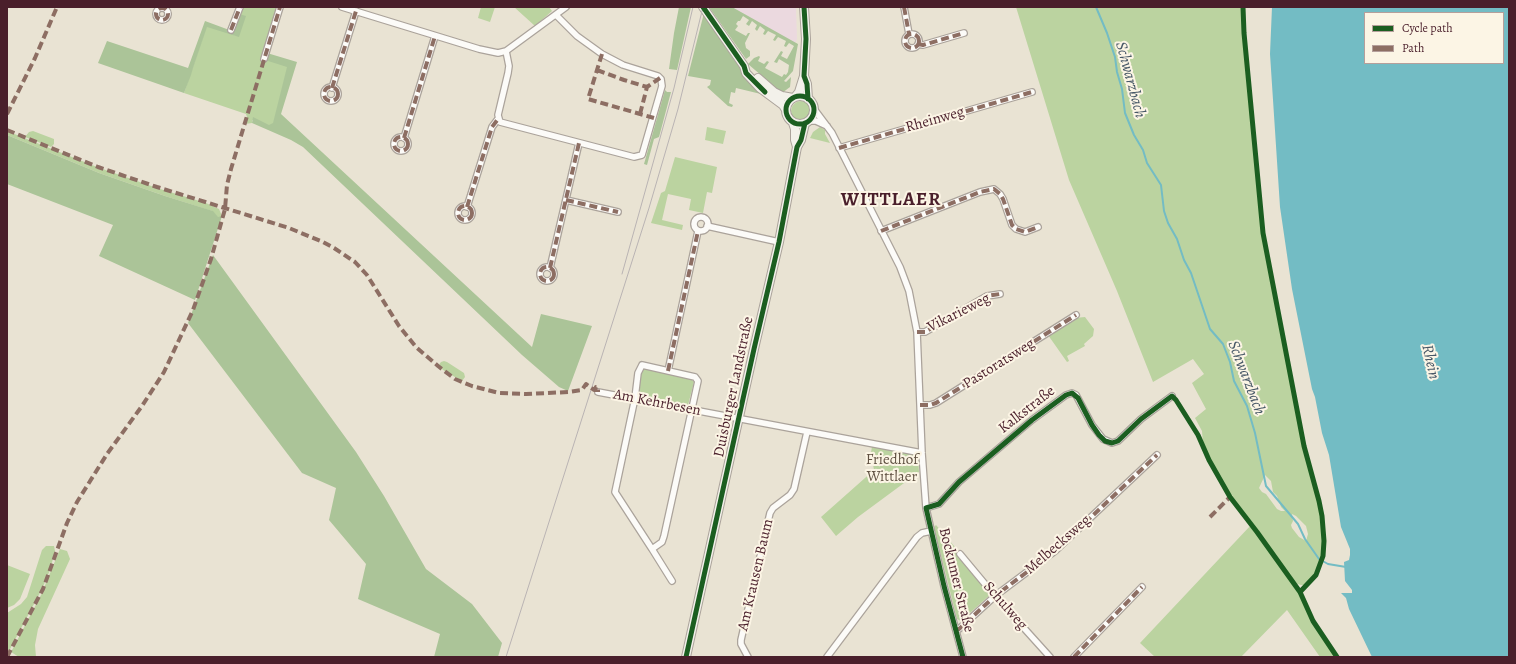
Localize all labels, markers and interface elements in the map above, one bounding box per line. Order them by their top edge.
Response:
legend [1364,12,1504,64]
text: Cycle path [1402,20,1453,36]
water label: Schwarzbach [1111,40,1149,120]
text: Path [1402,40,1424,56]
street label: Rheinweg [904,103,966,137]
district label: WITTLAER [841,189,941,211]
street label: Vikarieweg [925,290,993,336]
street label: Duisburger Landstraße [710,315,758,459]
street label: Pastoratsweg [960,335,1038,393]
water label: Schwarzbach [1223,338,1269,418]
water label: Rhein [1417,343,1443,381]
street label: Kalkstraße [995,382,1059,438]
street label: Am Kehrbesen [612,386,702,420]
park label: Friedhof Wittlaer [866,451,918,486]
street label: Melbecksweg [1021,512,1095,578]
street label: Am Krausen Baum [734,517,778,633]
street label: Bockumer Straße [934,526,978,634]
street label: Schulweg [979,578,1031,634]

